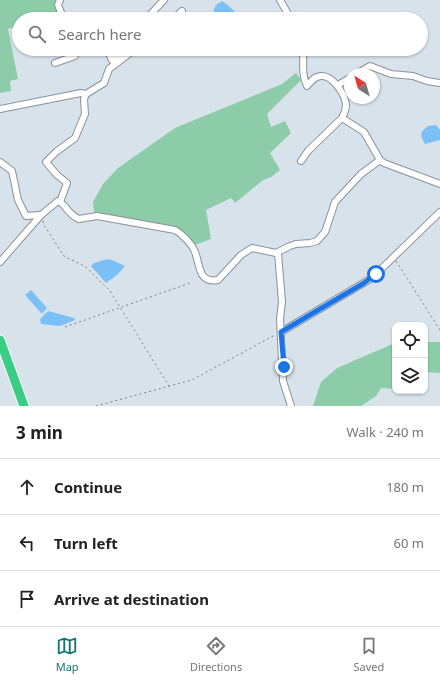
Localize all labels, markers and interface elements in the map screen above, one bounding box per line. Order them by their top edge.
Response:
search box [12,12,428,56]
icon: search [26,23,48,45]
text: Search here [58,24,141,44]
north arrow [344,68,380,104]
route start [367,265,385,283]
map controls [392,322,428,394]
button: locate [392,322,428,358]
route end [275,358,293,376]
button: layers [392,358,428,394]
text: 3 min [16,421,63,444]
text: Walk · 240 m [346,423,424,441]
icon: ahead [16,476,38,498]
text: Continue [54,477,122,497]
text: 180 m [386,478,424,496]
icon: left [16,532,38,554]
text: Turn left [54,533,118,553]
text: 60 m [394,534,424,552]
icon: arrive [16,588,38,610]
text: Arrive at destination [54,589,209,609]
tab: Map [56,635,79,674]
tab: Directions [190,635,242,674]
tab: Saved [354,635,384,674]

